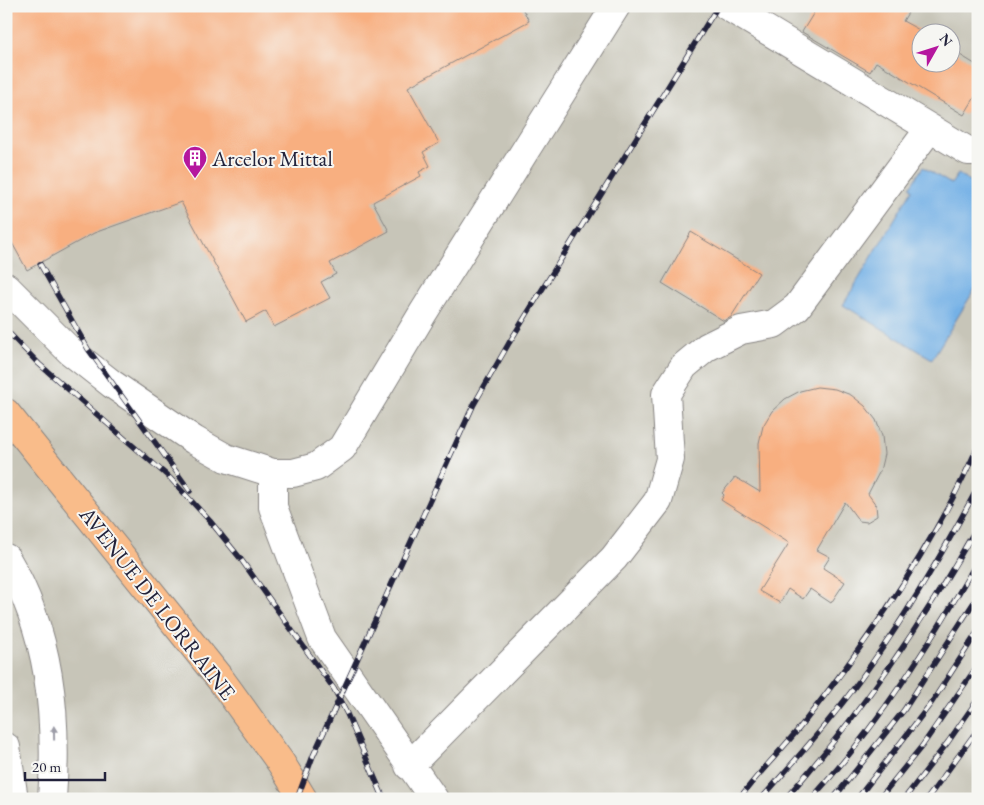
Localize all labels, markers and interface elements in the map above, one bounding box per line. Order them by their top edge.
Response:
north arrow [912,22,962,72]
text: N [936,30,957,50]
place label: Arcelor Mittal [211,144,333,173]
building icon: Arcelor Mittal [182,145,208,179]
street label: AVENUE DE LORRAINE [72,500,242,706]
one-way arrow [50,724,58,740]
scale bar [25,750,105,782]
text: 20 m [32,757,61,776]

